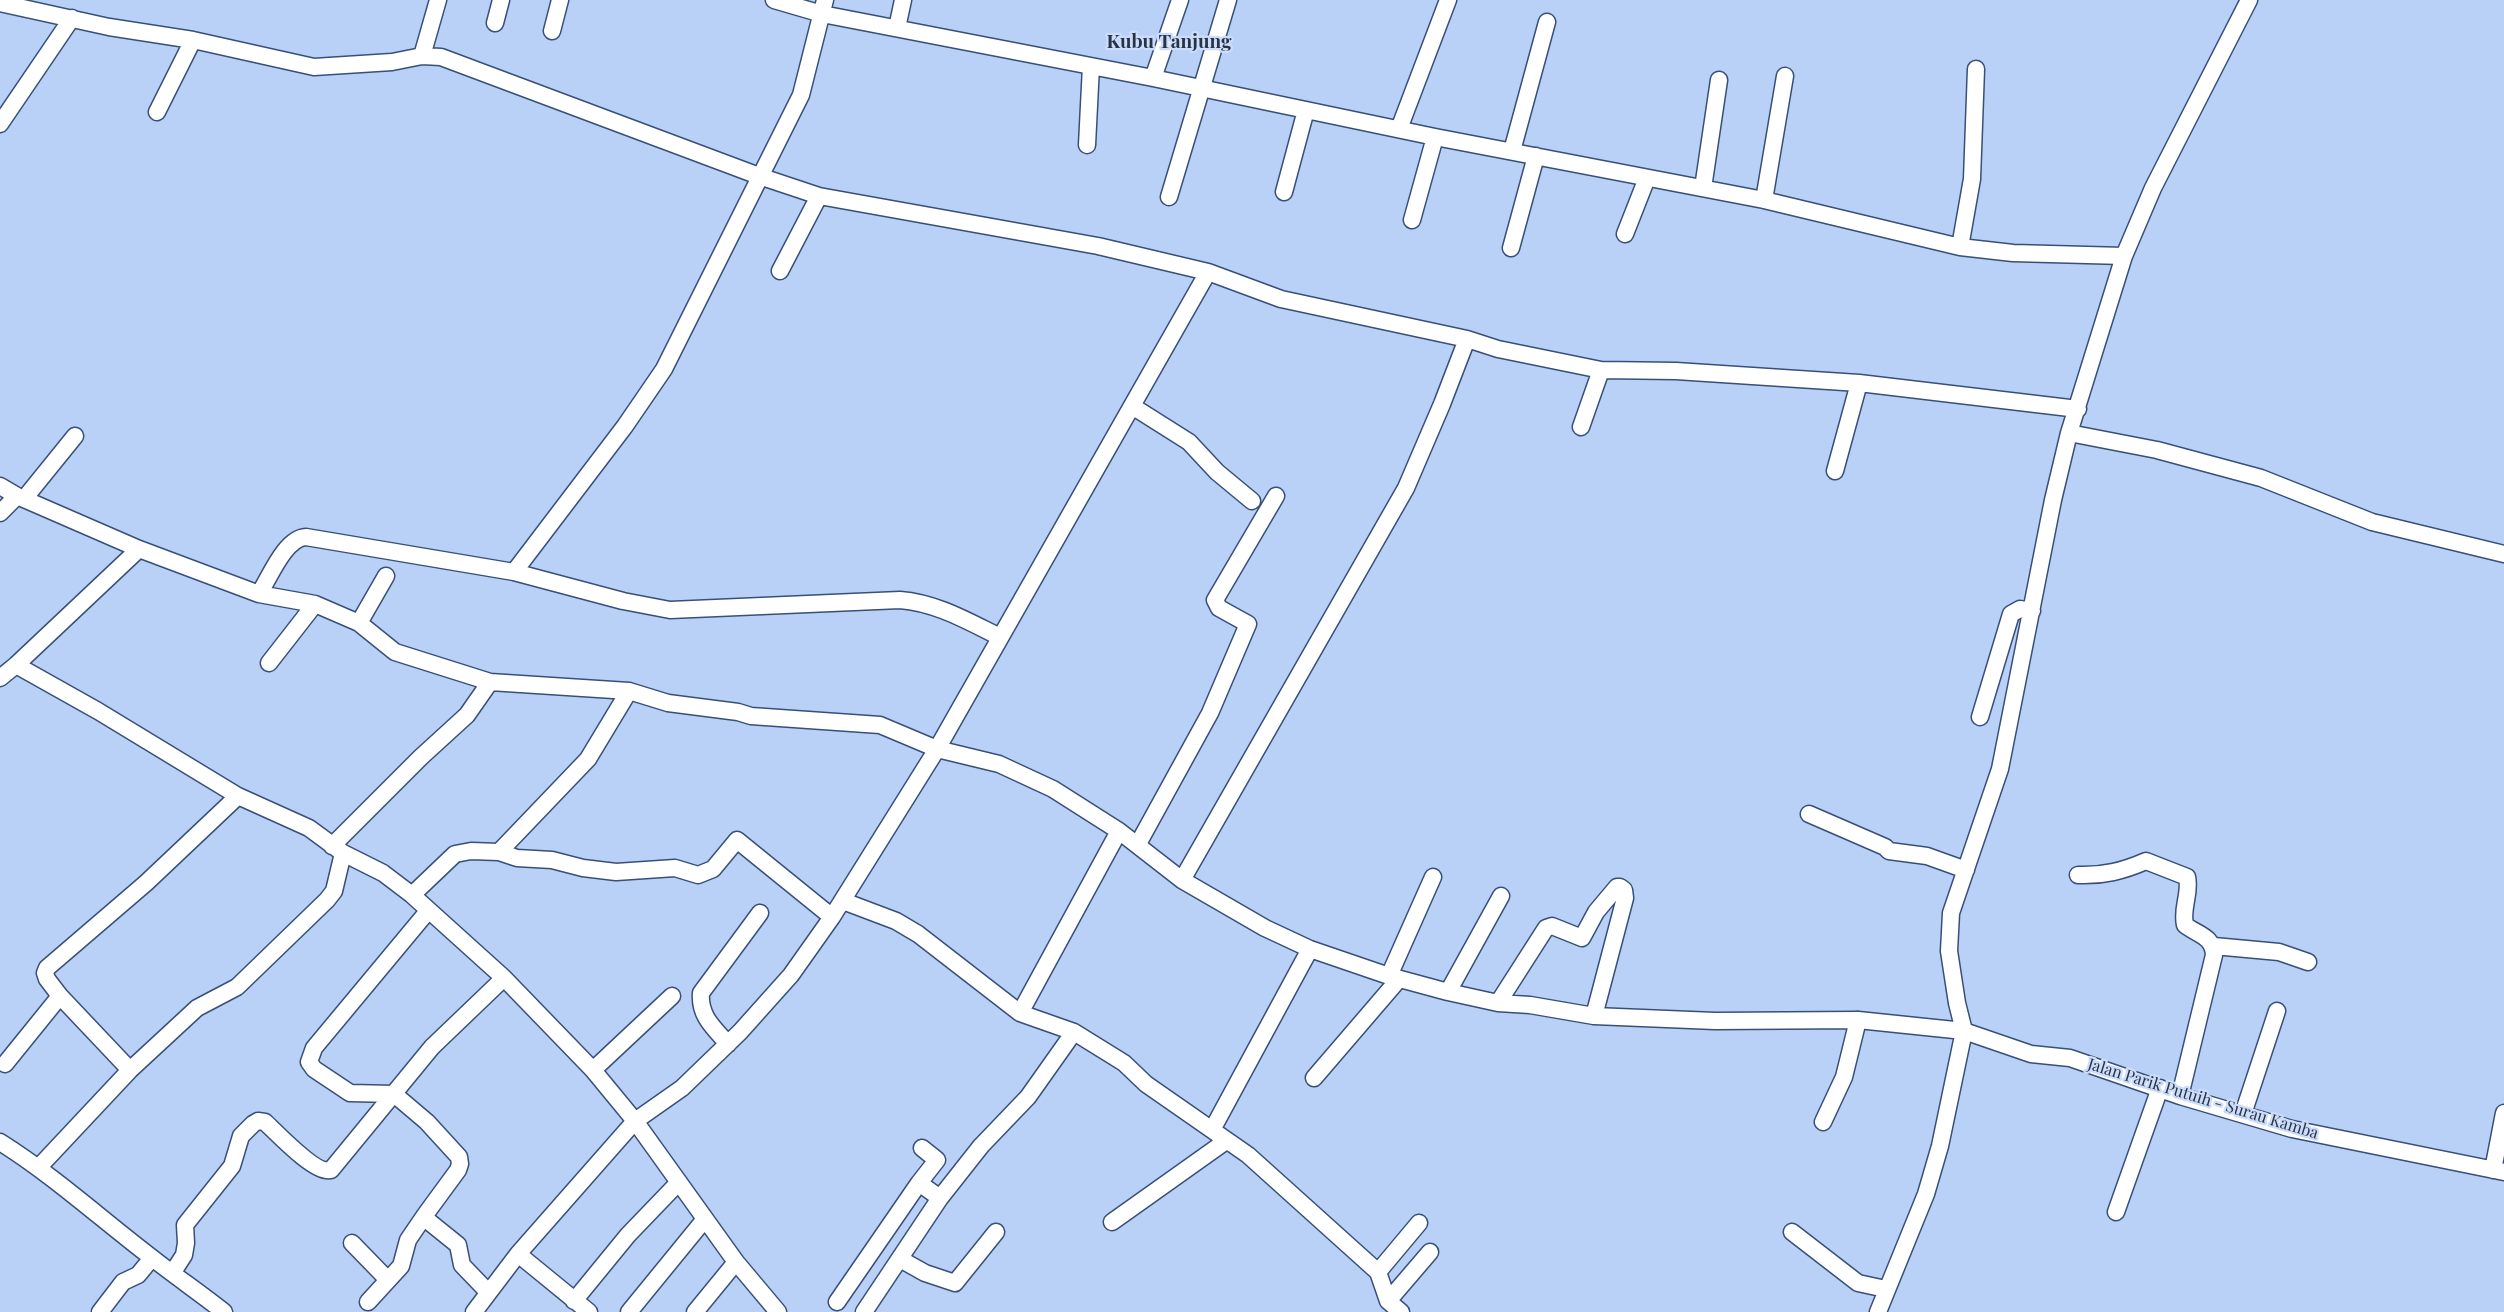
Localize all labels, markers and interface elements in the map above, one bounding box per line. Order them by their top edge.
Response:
district label: Kubu Tanjung [1107,31,1231,53]
street label: Jalan Parik Putuih - Surau Kamba [2085,1055,2321,1143]

